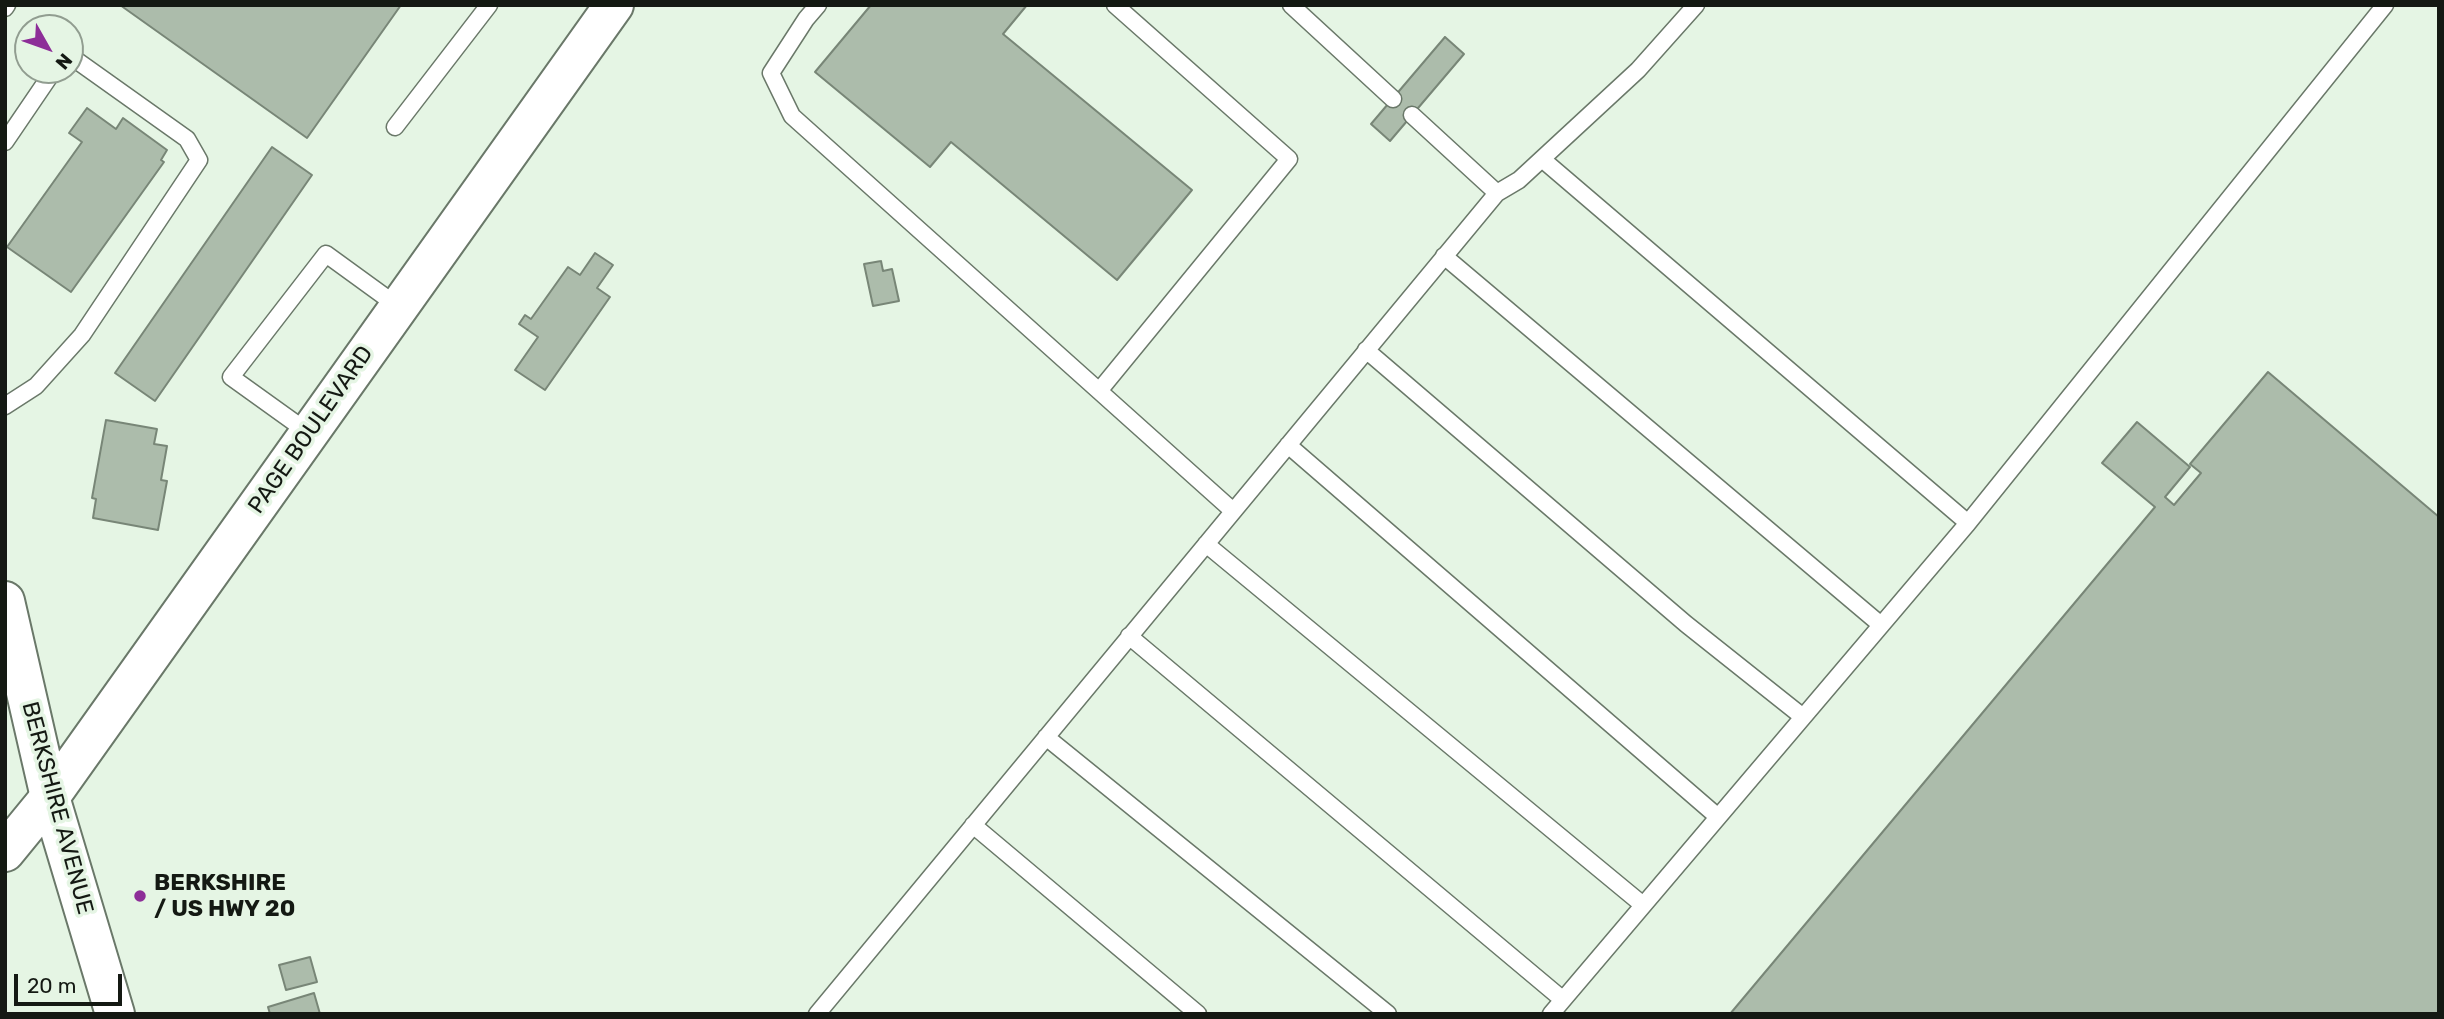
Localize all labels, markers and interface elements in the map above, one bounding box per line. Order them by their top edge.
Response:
north arrow [14,14,84,84]
text: N [51,49,77,74]
street label: PAGE BOULEVARD [243,341,379,519]
street label: BERKSHIRE AVENUE [15,699,99,917]
place label: BERKSHIRE / US HWY 20 [154,869,295,923]
marker: BERKSHIRE / US HWY 20 [132,888,148,904]
scale bar [18,960,126,1004]
text: 20 m [27,973,76,998]

